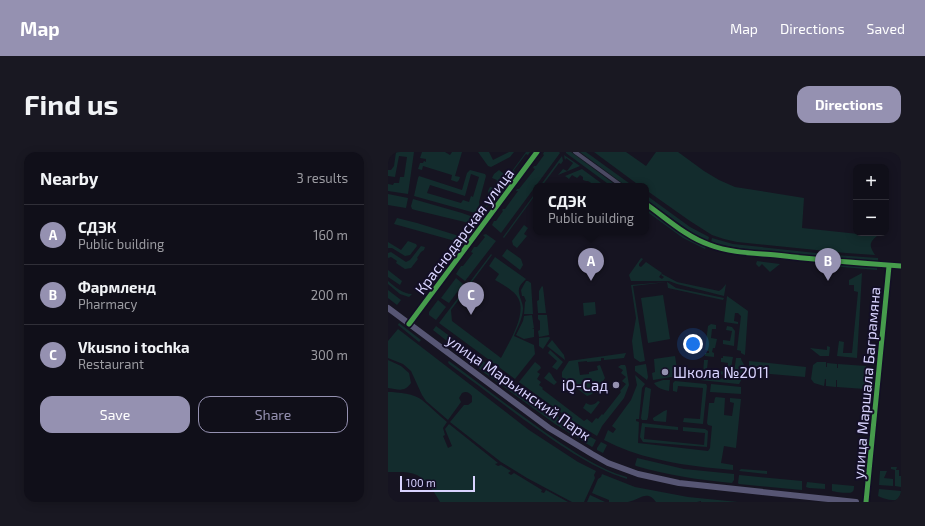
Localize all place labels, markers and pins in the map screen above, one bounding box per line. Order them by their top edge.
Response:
pin: A [578,248,604,281]
pin: B [815,248,841,281]
pin: C [458,282,484,315]
place label: Школа №2011 [673,363,769,381]
marker: Школа №2011 [660,367,670,377]
place label: iQ-Сад [562,376,608,395]
marker: iQ-Сад [611,380,621,390]

